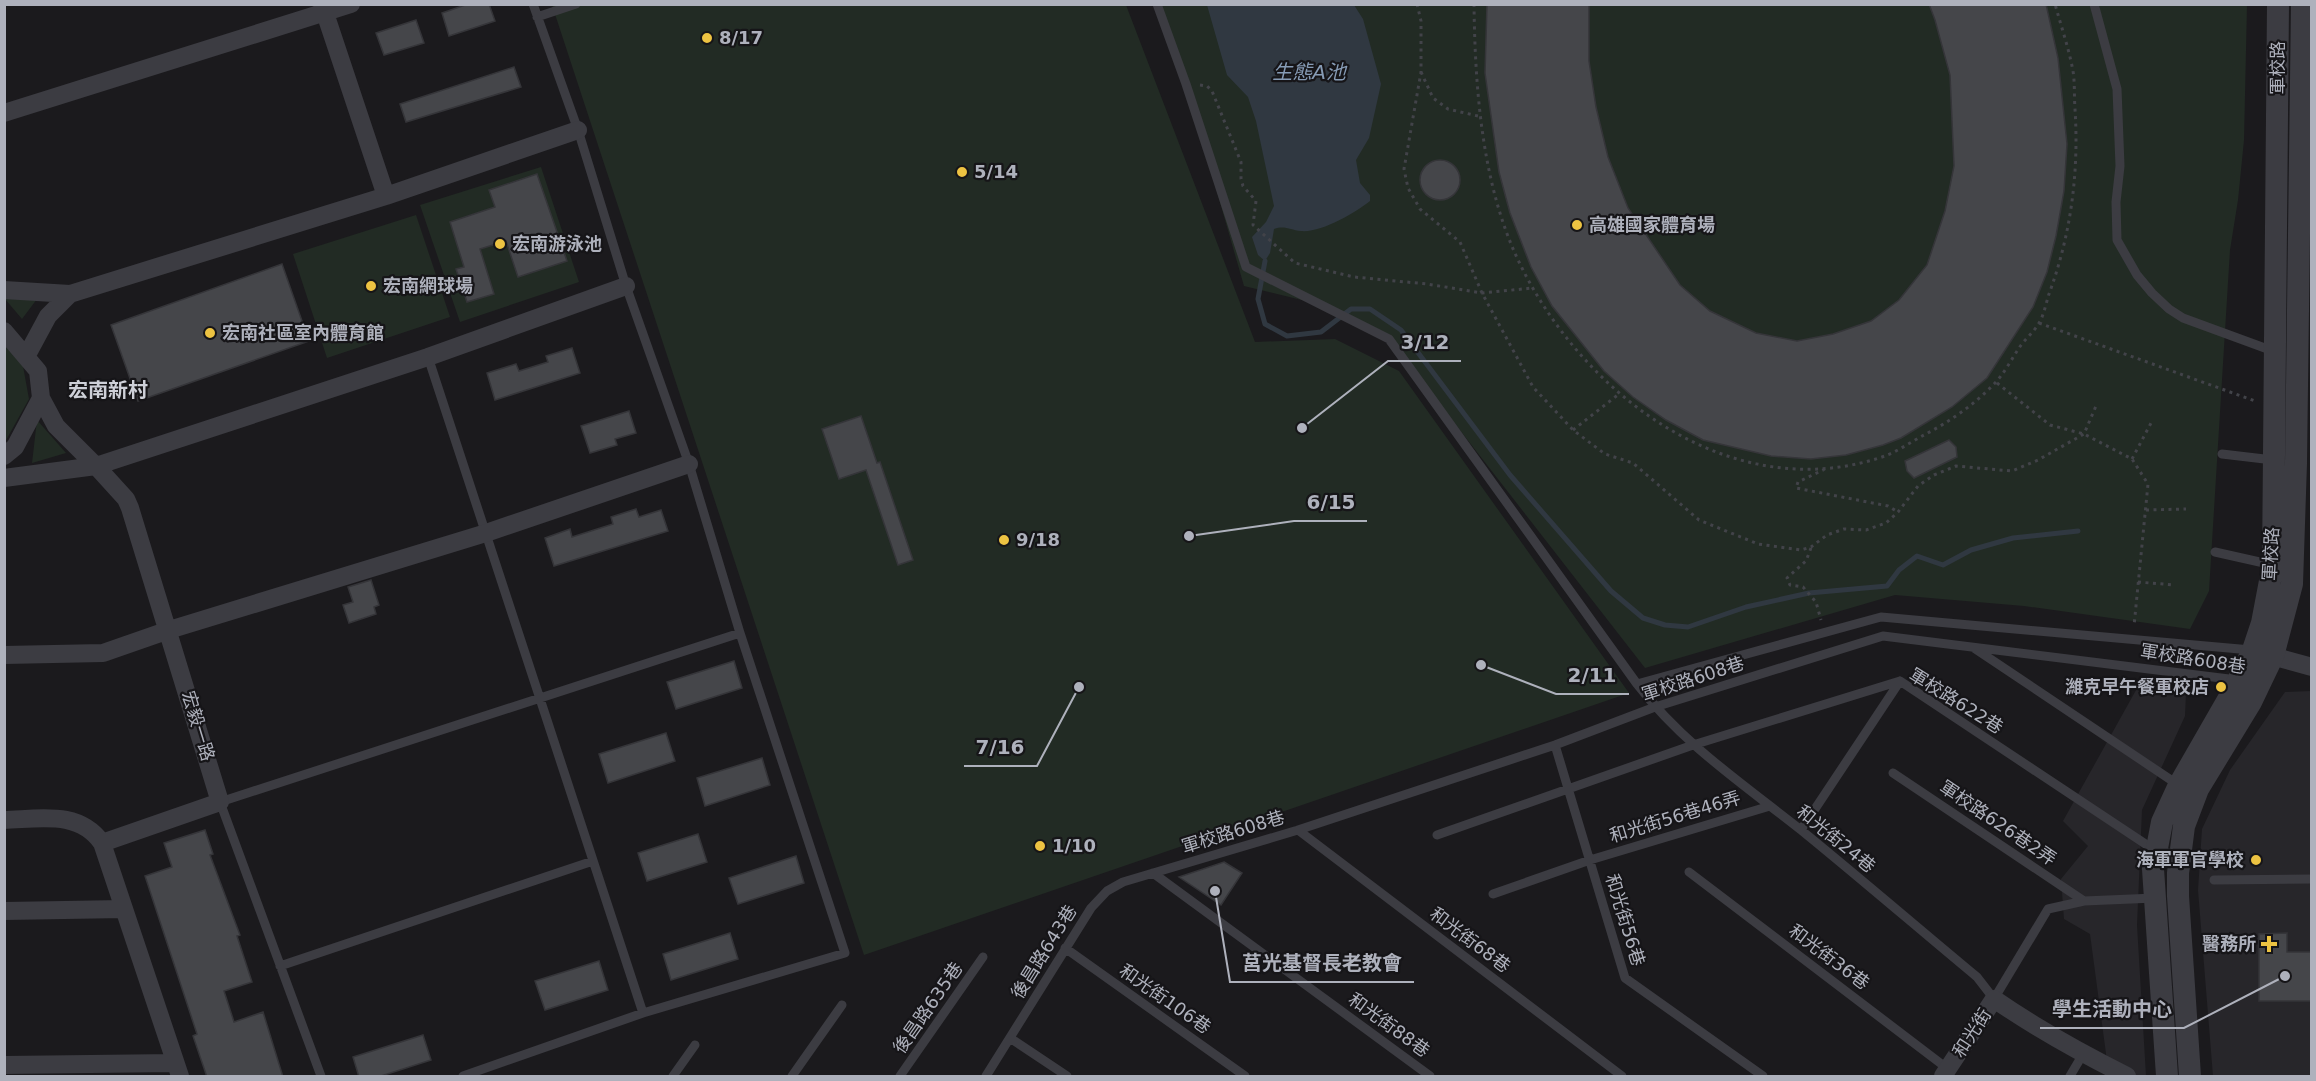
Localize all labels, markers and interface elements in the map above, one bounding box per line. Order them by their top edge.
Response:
place label: 8/17 [719,27,763,48]
marker: 8/17 [700,31,714,45]
street label: 軍校路 [2267,41,2288,95]
water label: 生態A池 [1272,60,1348,84]
place label: 5/14 [974,161,1018,182]
marker: 5/14 [955,165,969,179]
place label: 高雄國家體育場 [1589,214,1715,235]
marker: 高雄國家體育場 [1570,218,1584,232]
place label: 宏南游泳池 [512,233,602,254]
marker: 宏南游泳池 [493,237,507,251]
place label: 宏南網球場 [383,275,473,296]
marker: 宏南網球場 [364,279,378,293]
place label: 宏南社區室內體育館 [222,322,384,343]
callout: 3/12 [1388,323,1461,361]
marker: 宏南社區室內體育館 [203,326,217,340]
text: 3/12 [1400,330,1450,354]
district label: 宏南新村 [68,378,148,402]
callout: 6/15 [1294,483,1367,521]
text: 6/15 [1306,490,1356,514]
street label: 軍校路 [2259,526,2282,581]
place label: 9/18 [1016,529,1060,550]
marker: 9/18 [997,533,1011,547]
street label: 軍校路608巷 [2139,640,2247,677]
street label: 軍校路608巷 [1639,652,1747,705]
callout: 2/11 [1556,656,1629,694]
text: 2/11 [1567,663,1617,687]
street label: 軍校路622巷 [1906,663,2007,738]
place label: 濰克早午餐軍校店 [2065,676,2209,697]
marker: 濰克早午餐軍校店 [2214,680,2228,694]
street label: 宏毅一路 [178,688,219,763]
callout: 7/16 [964,728,1037,766]
text: 7/16 [975,735,1025,759]
street label: 軍校路626巷2弄 [1936,776,2060,869]
street label: 和光街56巷46弄 [1607,787,1743,846]
street label: 和光街24巷 [1793,801,1880,877]
street label: 軍校路608巷 [1179,806,1287,857]
place label: 1/10 [1052,835,1096,856]
marker: 1/10 [1033,839,1047,853]
place label: 海軍軍官學校 [2136,849,2244,870]
marker: 海軍軍官學校 [2249,853,2263,867]
street label: 和光街56巷 [1602,871,1649,968]
street label: 後昌路643巷 [1006,901,1081,1002]
street label: 和光街68巷 [1426,903,1515,977]
street label: 和光街36巷 [1785,920,1874,994]
place label: 醫務所 [2202,933,2256,954]
marker: 醫務所 [2260,935,2278,953]
callout: 莒光基督長老教會 [1230,944,1414,982]
text: 莒光基督長老教會 [1242,951,1402,975]
street label: 後昌路635巷 [888,958,967,1057]
street label: 和光街106巷 [1116,959,1215,1038]
street label: 和光街88巷 [1345,988,1434,1061]
callout: 學生活動中心 [2040,990,2184,1028]
text: 學生活動中心 [2052,997,2172,1021]
street label: 和光街 [1948,1004,1995,1061]

